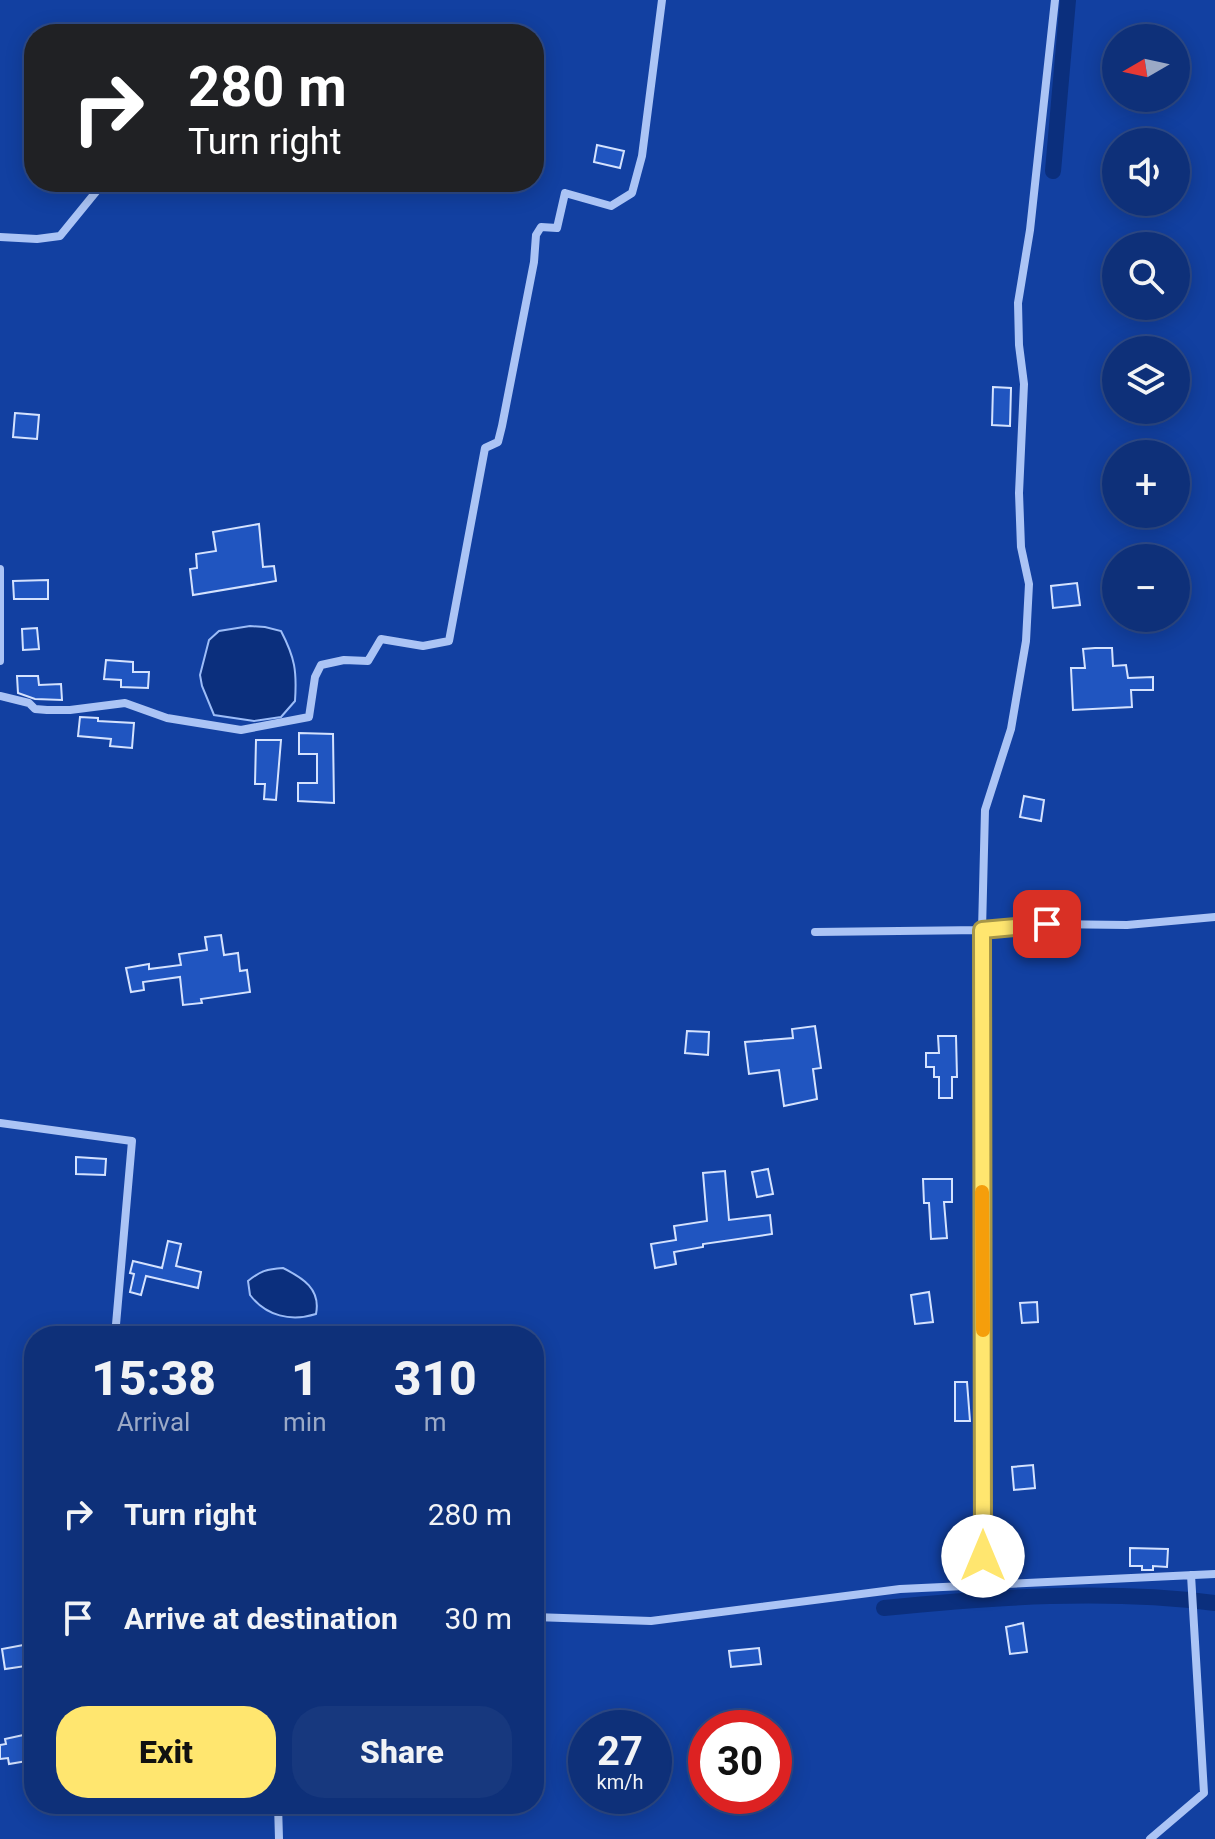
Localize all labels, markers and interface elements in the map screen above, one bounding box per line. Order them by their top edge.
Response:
north arrow [1102,24,1190,112]
map controls [1102,24,1190,632]
text: 280 m [188,54,347,120]
icon: right [56,56,160,160]
text: Turn right [188,121,341,163]
button: sound [1102,128,1190,216]
button: search [1102,232,1190,320]
button: layers [1102,336,1190,424]
button: + [1102,440,1190,528]
button: − [1102,544,1190,632]
pin [1013,890,1081,958]
icon: arrive [1025,902,1069,946]
text: 15:38 [91,1350,216,1407]
text: 1 [291,1350,319,1407]
text: 310 [394,1350,477,1407]
text: Arrival [117,1407,190,1437]
text: min [283,1407,327,1437]
text: m [424,1407,447,1437]
icon: right [56,1492,100,1536]
text: Turn right [124,1497,257,1532]
text: 280 m [428,1497,512,1532]
position arrow [941,1514,1025,1598]
icon: arrive [56,1596,100,1640]
text: Arrive at destination [124,1601,398,1636]
text: 30 m [445,1601,512,1636]
button: Exit [56,1706,276,1798]
button: Share [292,1706,512,1798]
speed limit sign: 30 [688,1710,792,1814]
text: 27 [597,1728,643,1775]
text: km/h [597,1770,643,1794]

